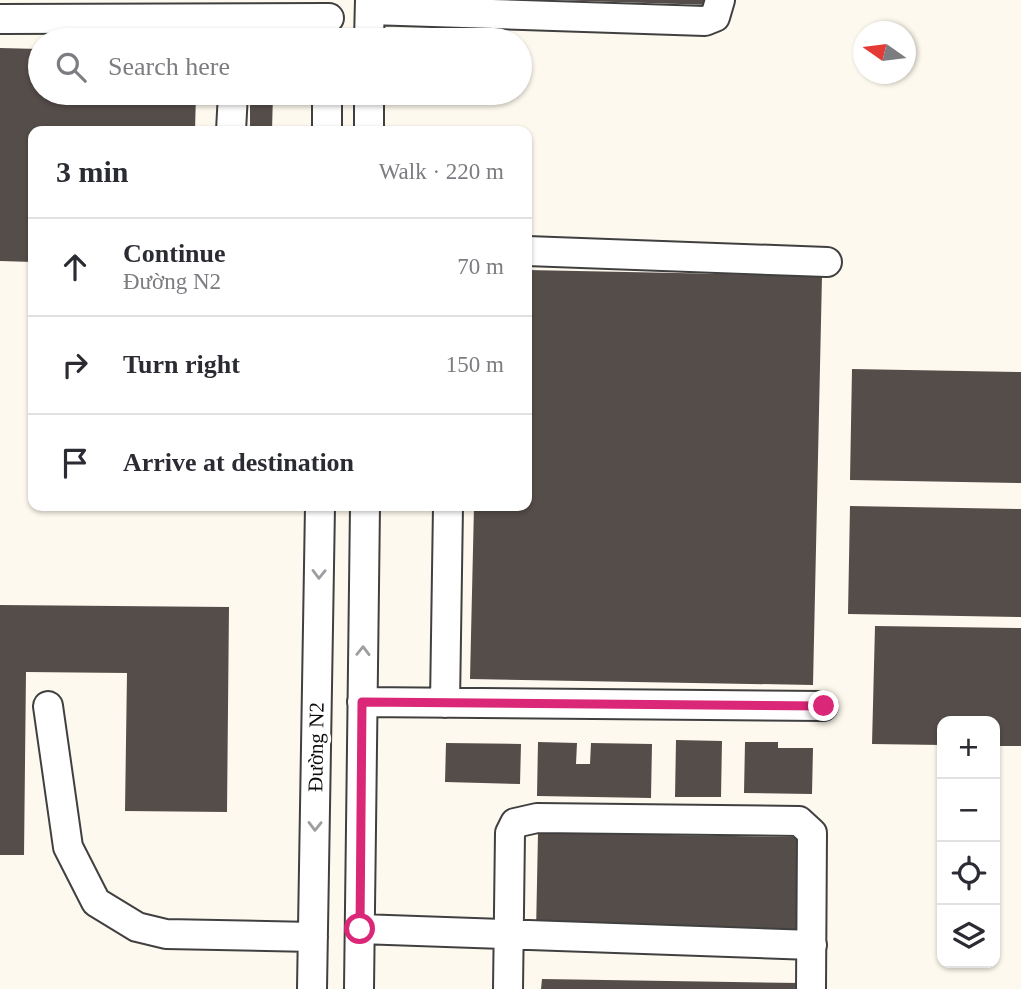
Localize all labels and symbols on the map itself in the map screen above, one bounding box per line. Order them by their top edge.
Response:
north arrow [853,21,916,84]
one-way arrow [311,569,327,580]
one-way arrow [355,646,371,656]
route end [808,690,839,721]
street label: Đường N2 [303,702,329,792]
one-way arrow [307,821,323,832]
route start [344,913,375,944]

